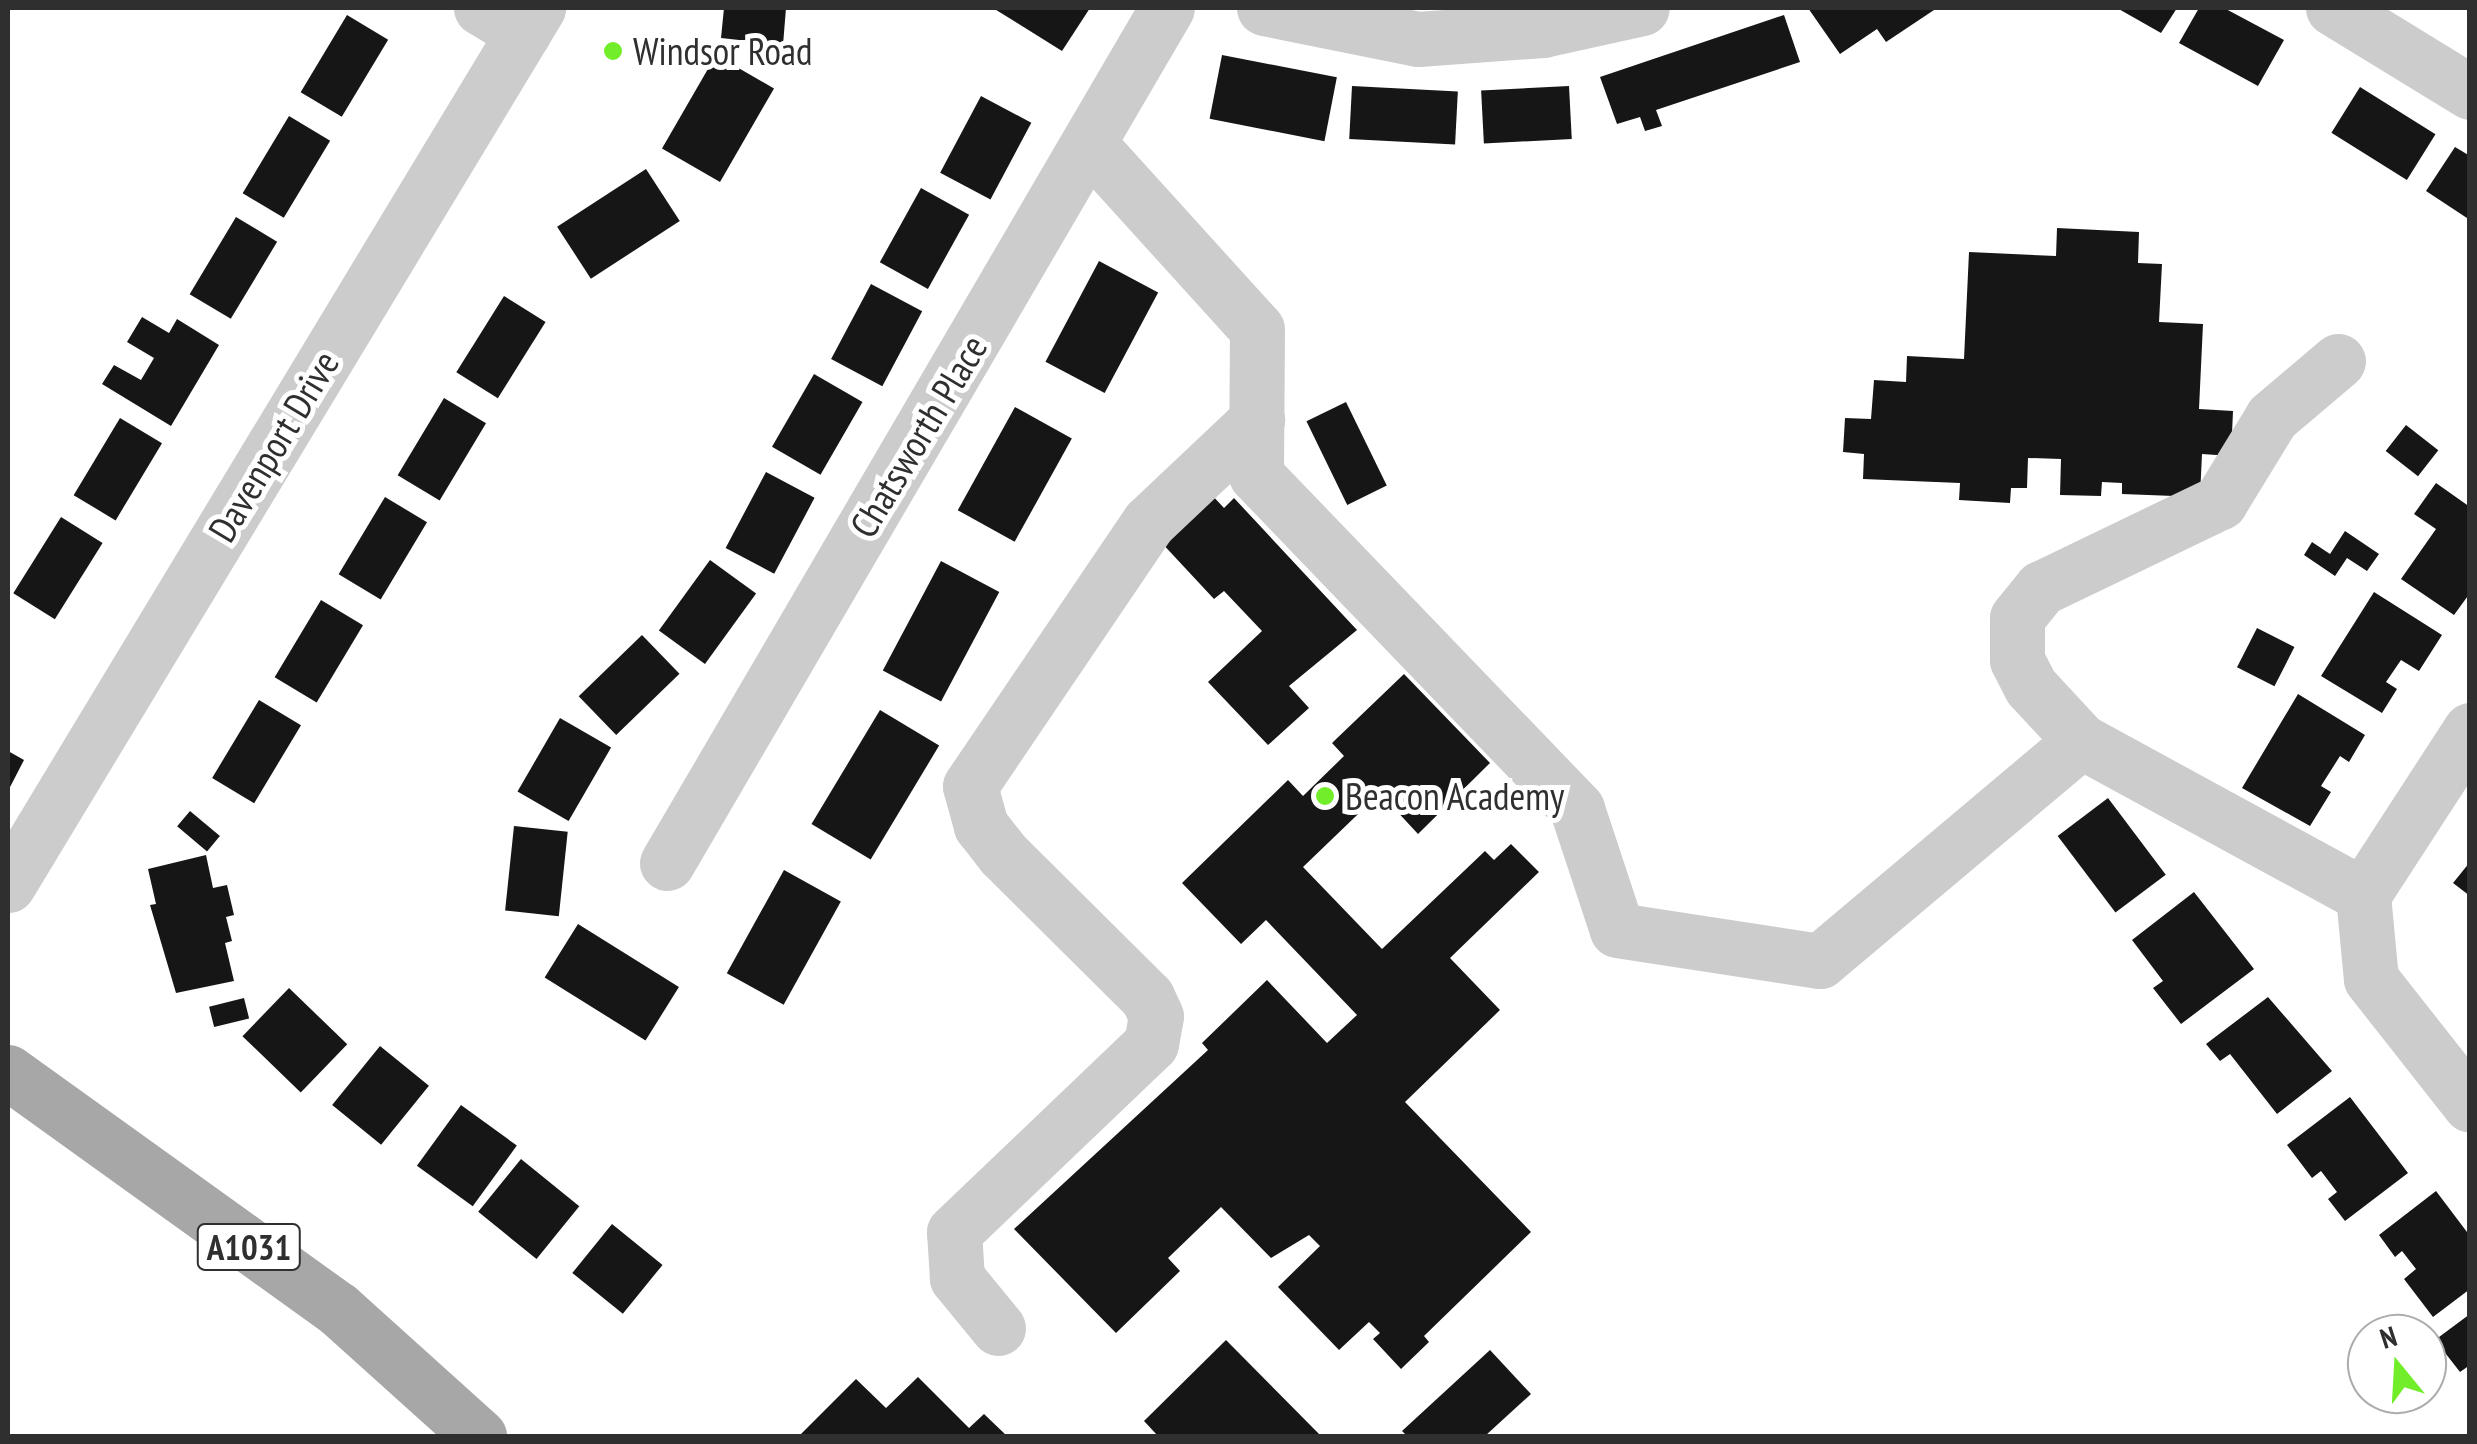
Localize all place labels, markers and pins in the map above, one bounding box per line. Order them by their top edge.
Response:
place label: Windsor Road [633,28,812,74]
marker: Windsor Road [602,40,624,62]
place label: Beacon Academy [1345,773,1565,819]
marker: Beacon Academy [1314,785,1336,807]

